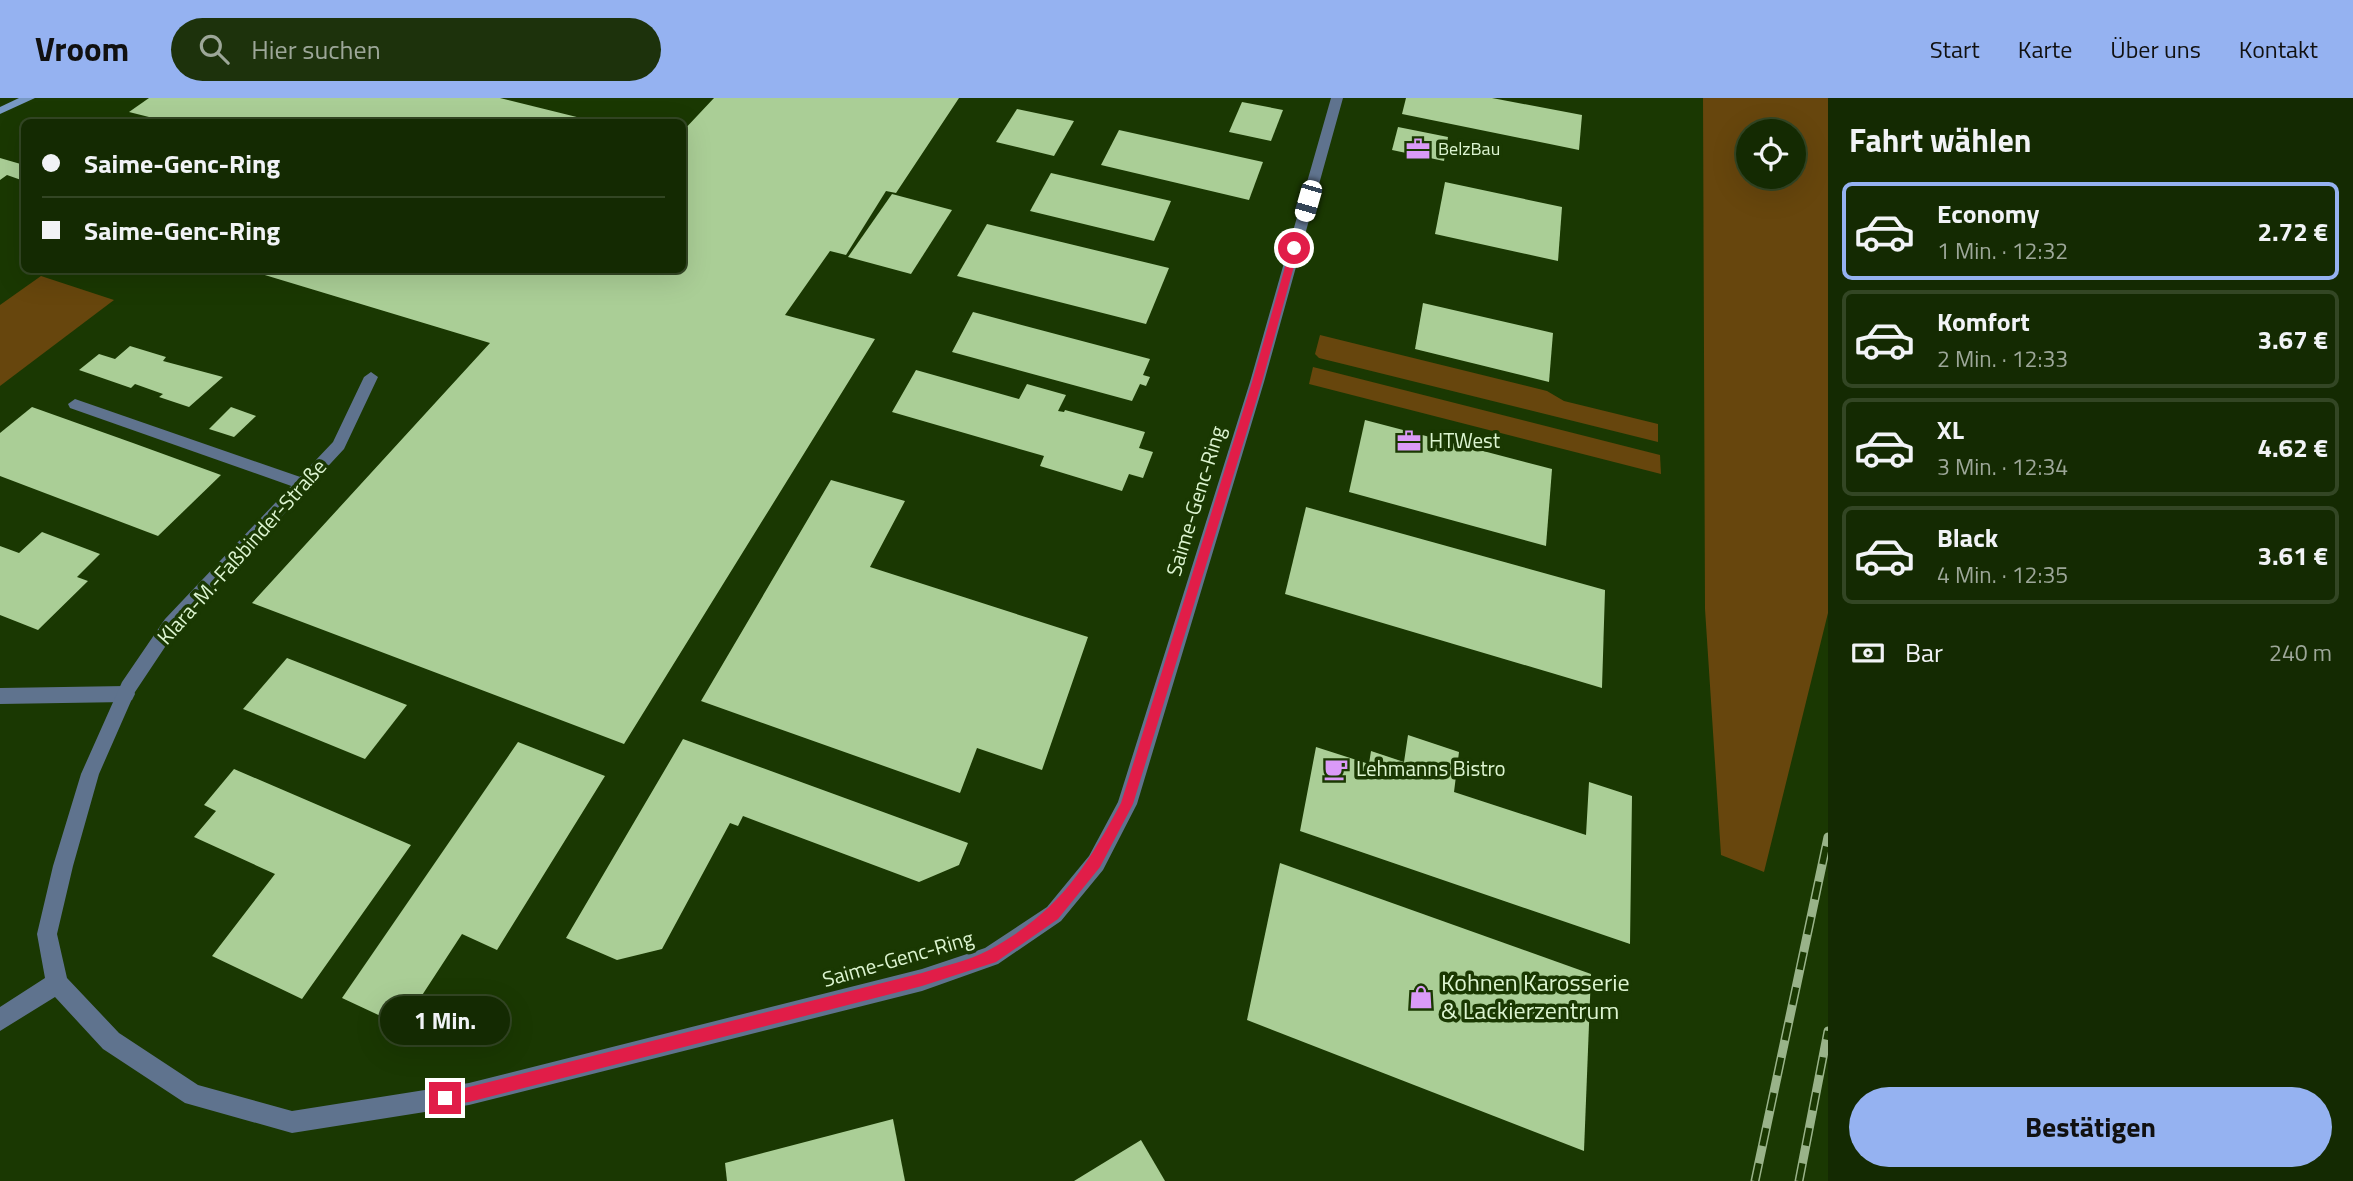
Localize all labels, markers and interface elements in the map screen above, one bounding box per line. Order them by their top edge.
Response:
search box [171,18,661,81]
text: Vroom [35,24,129,74]
icon: search [195,30,233,68]
text: Hier suchen [251,30,381,69]
text: Start [1930,31,1980,67]
text: Karte [2018,31,2072,67]
text: Über uns [2110,31,2201,67]
text: Kontakt [2239,31,2318,67]
text: Fahrt wählen [1849,116,2032,164]
map controls [1736,119,1806,189]
button: locate [1736,119,1806,189]
office icon: BelzBau [1404,135,1432,163]
place label: BelzBau [1438,135,1500,162]
text: Saime-Genc-Ring [84,144,280,183]
car [1293,178,1324,224]
text: Economy [1937,194,2039,233]
icon: car [1853,200,1916,263]
text: Saime-Genc-Ring [84,211,280,250]
text: 2.72 € [2257,212,2328,251]
route start [1278,232,1310,264]
text: 1 Min. · 12:32 [1937,233,2068,268]
text: Komfort [1937,302,2030,341]
icon: car [1853,308,1916,371]
text: 3.67 € [2257,320,2328,359]
text: 2 Min. · 12:33 [1937,341,2068,376]
text: XL [1937,410,1964,449]
icon: car [1853,416,1916,479]
street label: Saime-Genc-Ring [1157,421,1233,580]
place label: HTWest [1429,424,1501,456]
office icon: HTWest [1395,427,1423,455]
text: 4.62 € [2257,428,2328,467]
text: 3 Min. · 12:34 [1937,449,2068,484]
street label: Klara-M.-Faßbinder-Straße [149,451,334,651]
text: Black [1937,518,1998,557]
icon: car [1853,524,1916,587]
text: 3.61 € [2257,536,2328,575]
text: 4 Min. · 12:35 [1937,557,2068,592]
text: Bar [1905,633,1943,672]
icon: cash [1849,634,1887,672]
text: 240 m [2269,635,2332,670]
place label: Lehmanns Bistro [1356,752,1506,784]
cafe icon: Lehmanns Bistro [1322,755,1350,783]
street label: Saime-Genc-Ring [818,921,977,995]
place label: Kohnen Karosserie & Lackierzentrum [1441,964,1630,1028]
shop icon: Kohnen Karosserie & Lackierzentrum [1407,983,1435,1011]
callout: 1 Min. [380,996,510,1046]
text: 1 Min. [414,1003,476,1038]
route end [429,1082,461,1114]
button: Bestätigen [1849,1087,2332,1167]

